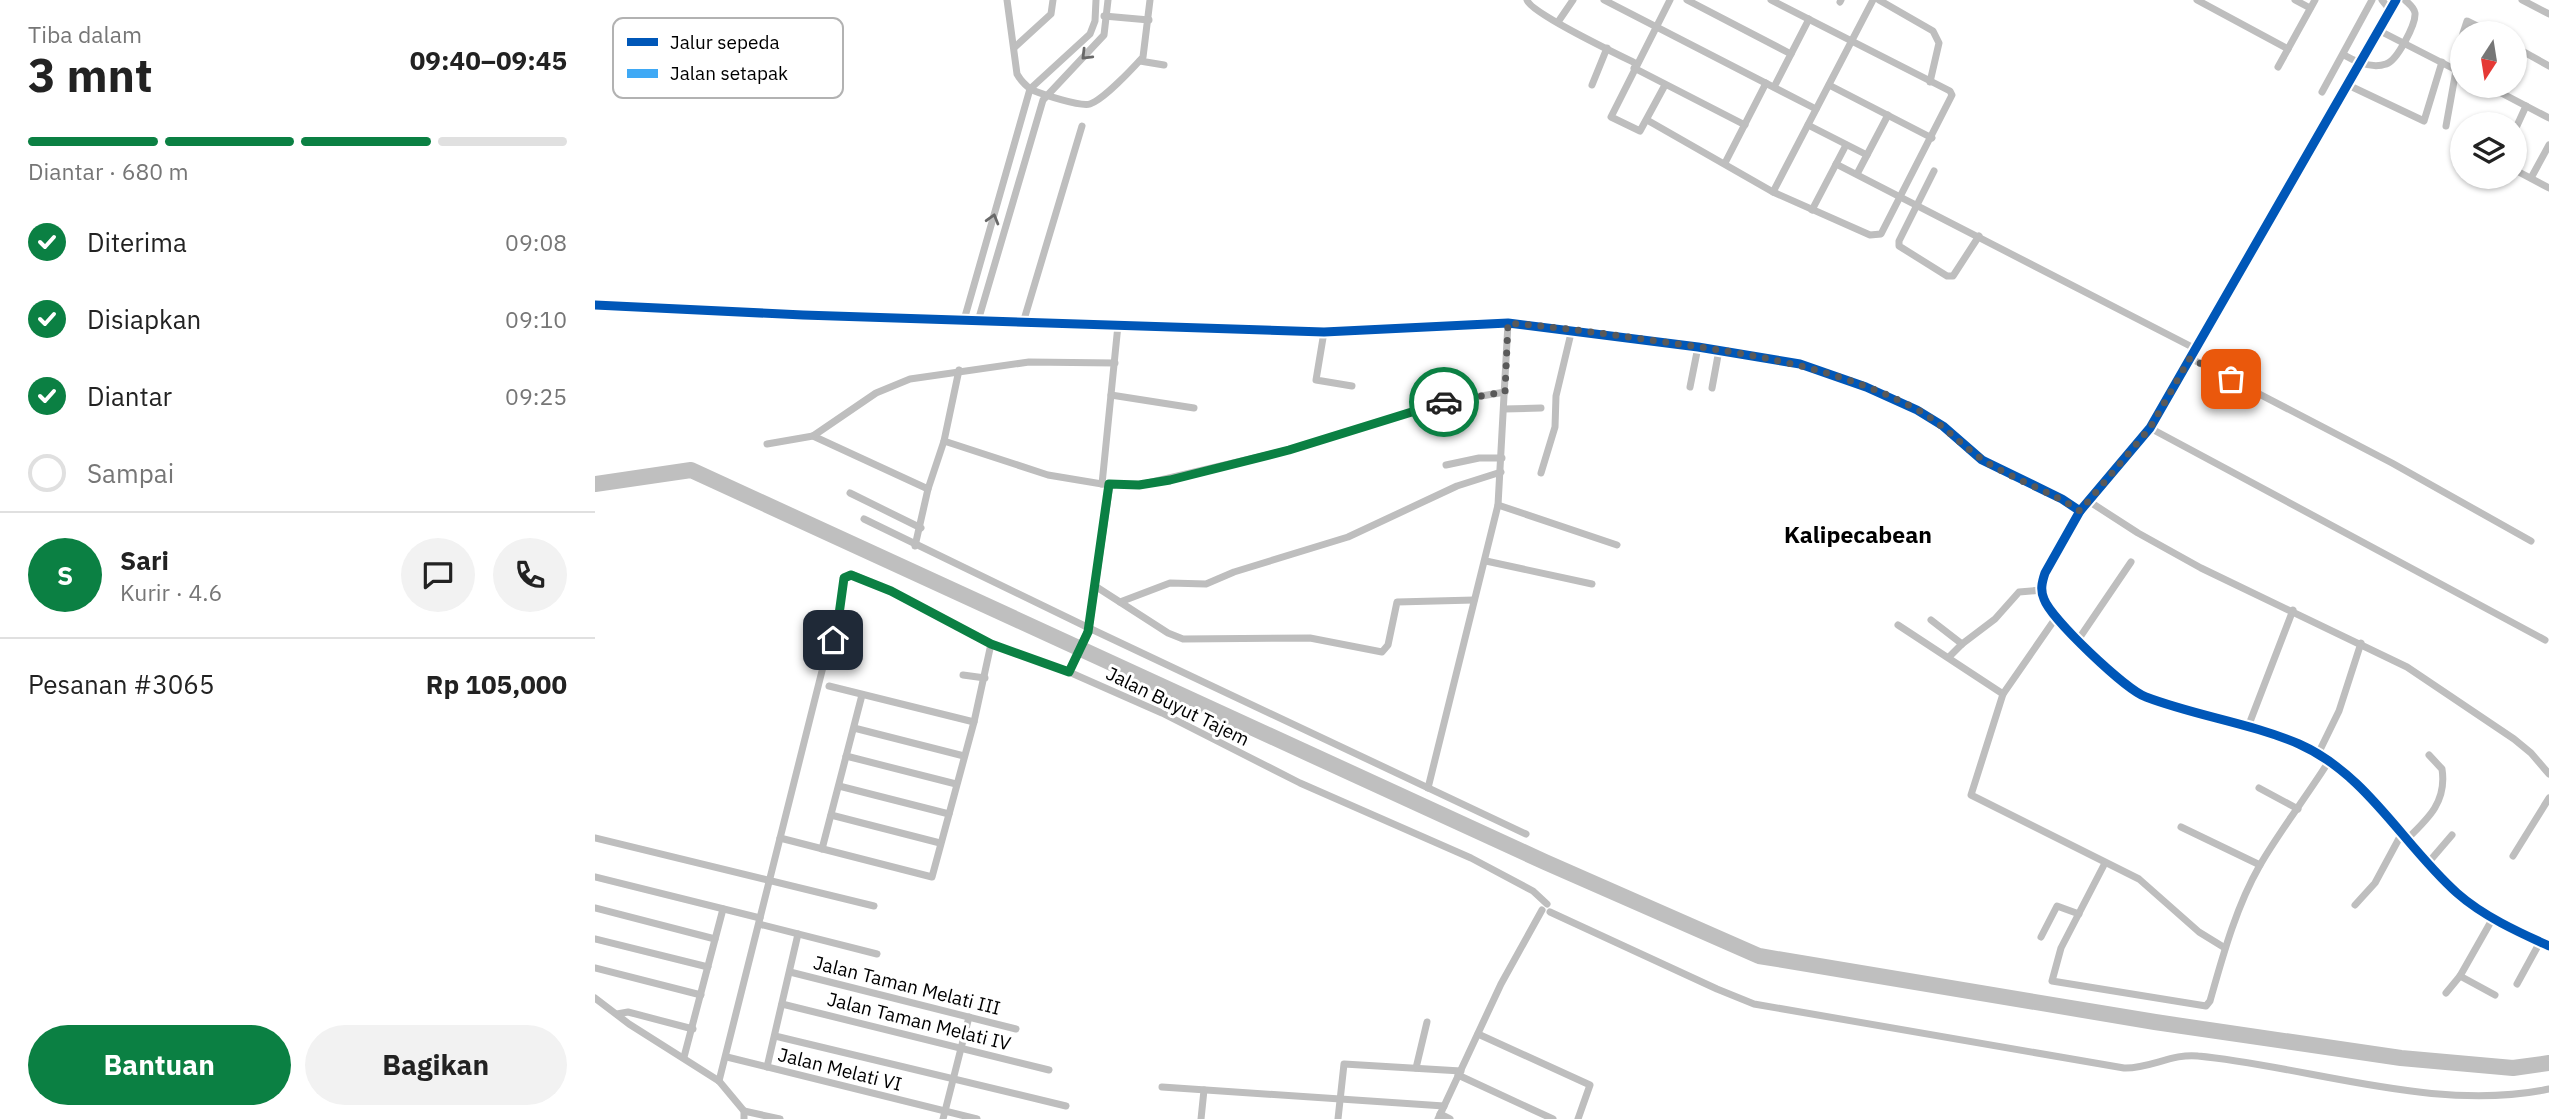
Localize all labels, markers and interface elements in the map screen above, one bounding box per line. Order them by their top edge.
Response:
legend [613,18,843,98]
text: Tiba dalam [28,19,142,49]
north arrow [2450,21,2527,98]
map controls [2450,21,2527,189]
text: Jalur sepeda [670,30,780,54]
text: 09:40–09:45 [410,43,567,77]
text: 3 mnt [28,45,153,105]
one-way arrow [1081,46,1094,59]
text: Jalan setapak [670,61,788,85]
button: layers [2450,112,2527,189]
text: Diantar · 680 m [28,156,189,186]
one-way arrow [984,214,999,226]
icon: check [28,223,66,261]
text: Diterima [87,225,187,259]
text: 09:08 [505,227,567,257]
icon: check [28,300,66,338]
text: Disiapkan [87,302,201,336]
text: 09:10 [505,304,567,334]
pin [2201,349,2261,409]
icon: bag [2212,360,2250,398]
courier [1409,367,1479,437]
icon: check [28,377,66,415]
text: Diantar [87,379,172,413]
text: 09:25 [505,381,567,411]
icon: car [1425,383,1463,421]
text: Sampai [87,456,174,490]
district label: Kalipecabean [1784,519,1932,549]
button: chat [401,538,475,612]
button: phone [493,538,567,612]
text: Sari [120,543,169,577]
text: S [57,558,73,592]
text: Kurir · 4.6 [120,577,222,607]
pin [803,610,863,670]
icon: home [814,621,852,659]
street label: Jalan Buyut Tajem [1102,661,1254,751]
text: Pesanan #3065 [28,667,215,701]
text: Rp 105,000 [426,667,567,701]
street label: Jalan Taman Melati III [811,950,1003,1020]
street label: Jalan Taman Melati IV [825,987,1014,1056]
button: Bantuan [28,1025,291,1105]
button: Bagikan [305,1025,567,1105]
street label: Jalan Melati VI [776,1042,904,1096]

